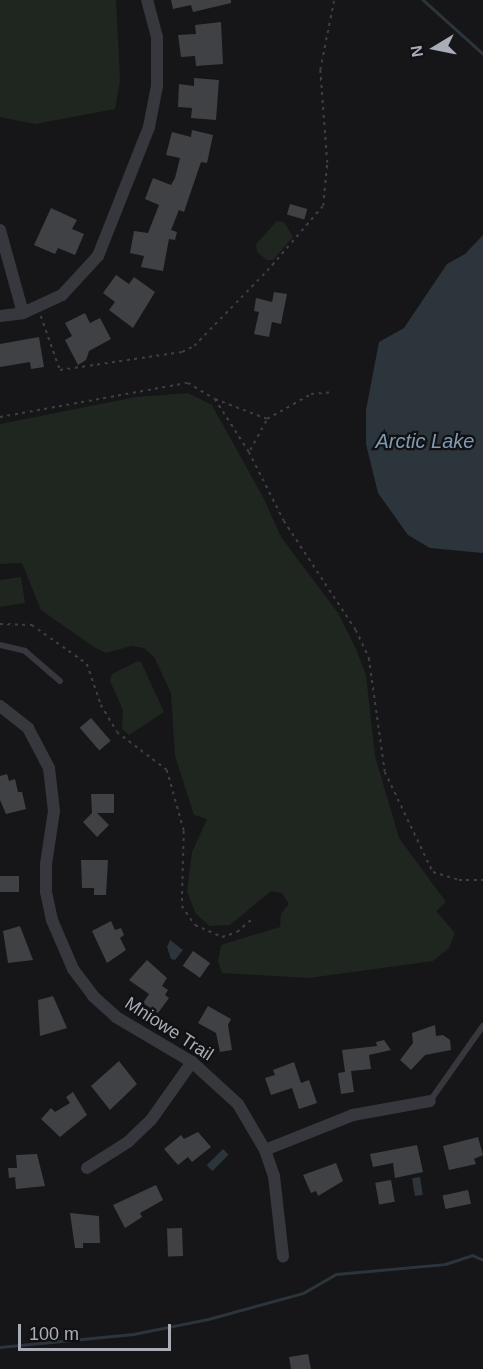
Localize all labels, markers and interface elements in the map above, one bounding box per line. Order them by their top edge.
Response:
north arrow [405,18,465,78]
text: N [407,44,426,58]
water label: Arctic Lake [376,429,474,453]
street label: Mniowe Trail [121,992,217,1066]
scale bar [21,1312,174,1350]
text: 100 m [29,1324,79,1344]

